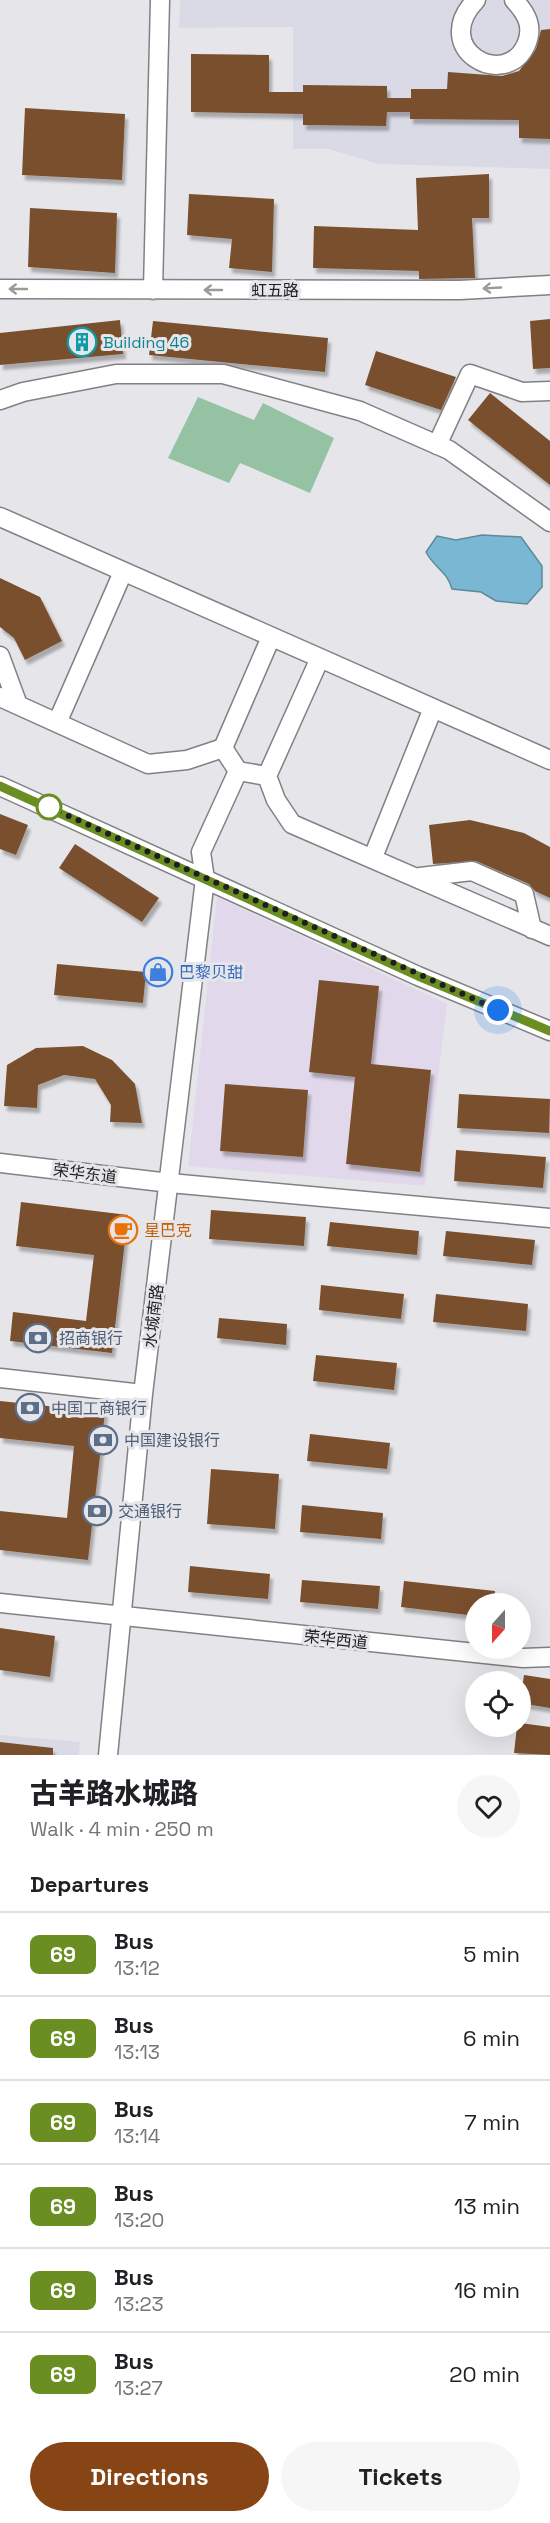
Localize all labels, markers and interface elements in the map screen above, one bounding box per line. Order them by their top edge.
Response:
street label: 虹五路 [251,280,299,301]
one-way arrow [8,283,28,295]
one-way arrow [482,283,502,294]
one-way arrow [203,284,223,296]
building icon: Building 46 [66,326,98,358]
place label: Building 46 [103,332,189,353]
unlabelled marker [36,794,62,820]
shop icon: 巴黎贝甜 [142,956,174,988]
place label: 巴黎贝甜 [179,962,243,983]
your location [483,995,513,1025]
street label: 荣华东道 [52,1159,118,1188]
cafe icon: 星巴克 [107,1214,139,1246]
place label: 星巴克 [144,1220,192,1241]
street label: 水城南路 [139,1283,168,1349]
bank icon: 招商银行 [22,1322,54,1354]
place label: 招商银行 [59,1328,123,1349]
bank icon: 中国工商银行 [14,1392,46,1424]
place label: 中国工商银行 [51,1398,147,1419]
bank icon: 中国建设银行 [87,1424,119,1456]
place label: 中国建设银行 [124,1430,220,1451]
bank icon: 交通银行 [81,1495,113,1527]
place label: 交通银行 [118,1501,182,1522]
north arrow [465,1593,531,1659]
map controls [465,1593,531,1737]
street label: 荣华西道 [303,1626,369,1653]
button: locate [465,1671,531,1737]
text: 古羊路水城路 [30,1775,198,1811]
button: heart [457,1775,520,1838]
text: Walk · 4 min · 250 m [30,1816,214,1842]
text: Departures [30,1870,149,1898]
text: Bus [114,1927,154,1955]
text: 5 min [463,1940,520,1968]
text: 69 [50,1941,76,1968]
text: 13:12 [114,1955,160,1981]
text: Bus [114,2011,154,2039]
text: 6 min [463,2024,520,2052]
text: 69 [50,2025,76,2052]
text: 13:13 [114,2039,160,2065]
text: Bus [114,2095,154,2123]
text: 7 min [464,2108,520,2136]
text: 69 [50,2109,76,2136]
text: 13:14 [114,2123,160,2149]
text: Bus [114,2179,154,2207]
text: 13 min [454,2192,520,2220]
text: 69 [50,2193,76,2220]
text: 13:20 [114,2207,164,2233]
text: Bus [114,2263,154,2291]
text: 16 min [454,2276,520,2304]
text: 69 [50,2277,76,2304]
text: 13:23 [114,2291,164,2317]
text: Bus [114,2347,154,2375]
text: 20 min [449,2360,520,2388]
text: 69 [50,2361,76,2388]
text: 13:27 [114,2375,163,2401]
button: Directions [30,2442,269,2511]
button: Tickets [281,2442,520,2511]

